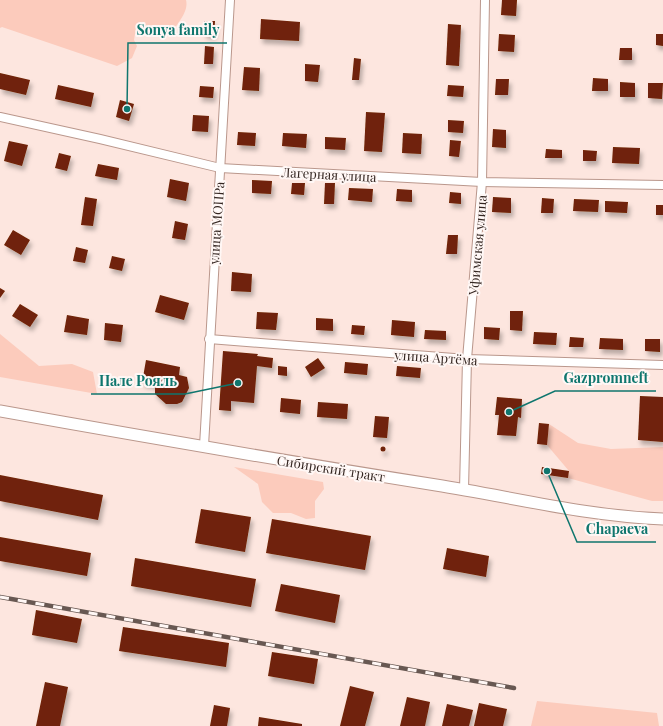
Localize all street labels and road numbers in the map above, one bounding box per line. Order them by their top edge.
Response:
street label: Лагерная улица [280,163,378,185]
street label: улица МОПРа [205,181,227,266]
street label: Уфимская улица [464,194,490,297]
street label: улица Артёма [393,346,479,368]
street label: Сибирский тракт [276,451,386,485]

